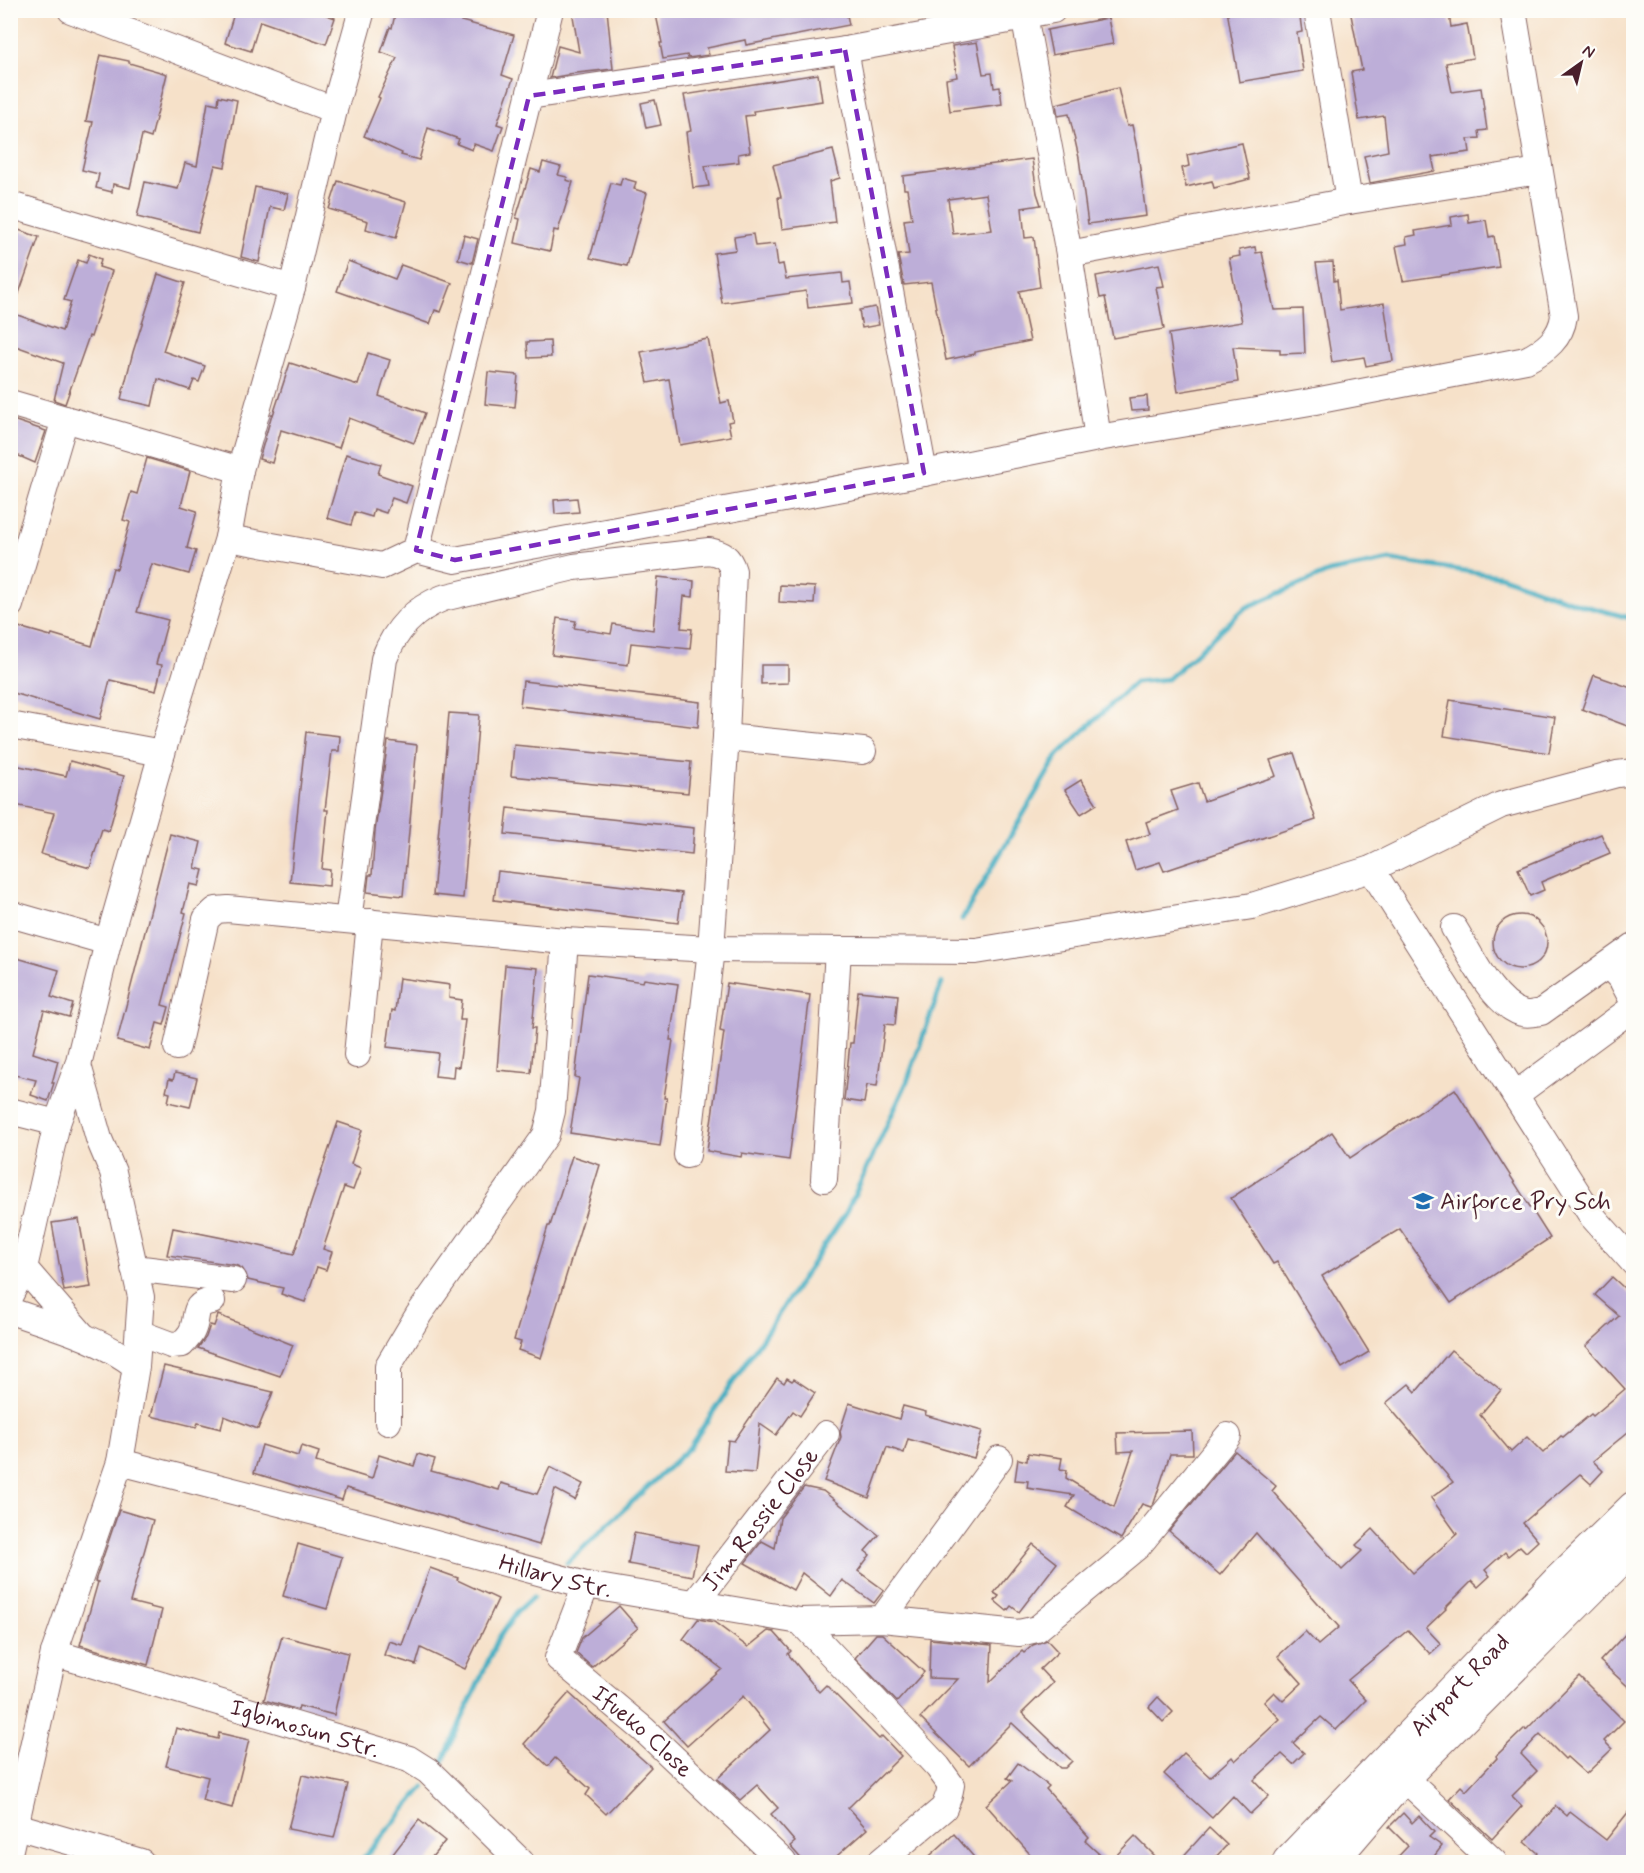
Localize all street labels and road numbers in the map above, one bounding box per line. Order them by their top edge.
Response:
street label: Jim Rossie Close [696,1442,827,1598]
street label: Hillary Str. [495,1548,613,1606]
street label: Airport Road [1404,1627,1517,1744]
street label: Ifueko Close [585,1679,699,1785]
street label: Igbinosun Str. [226,1692,383,1766]

